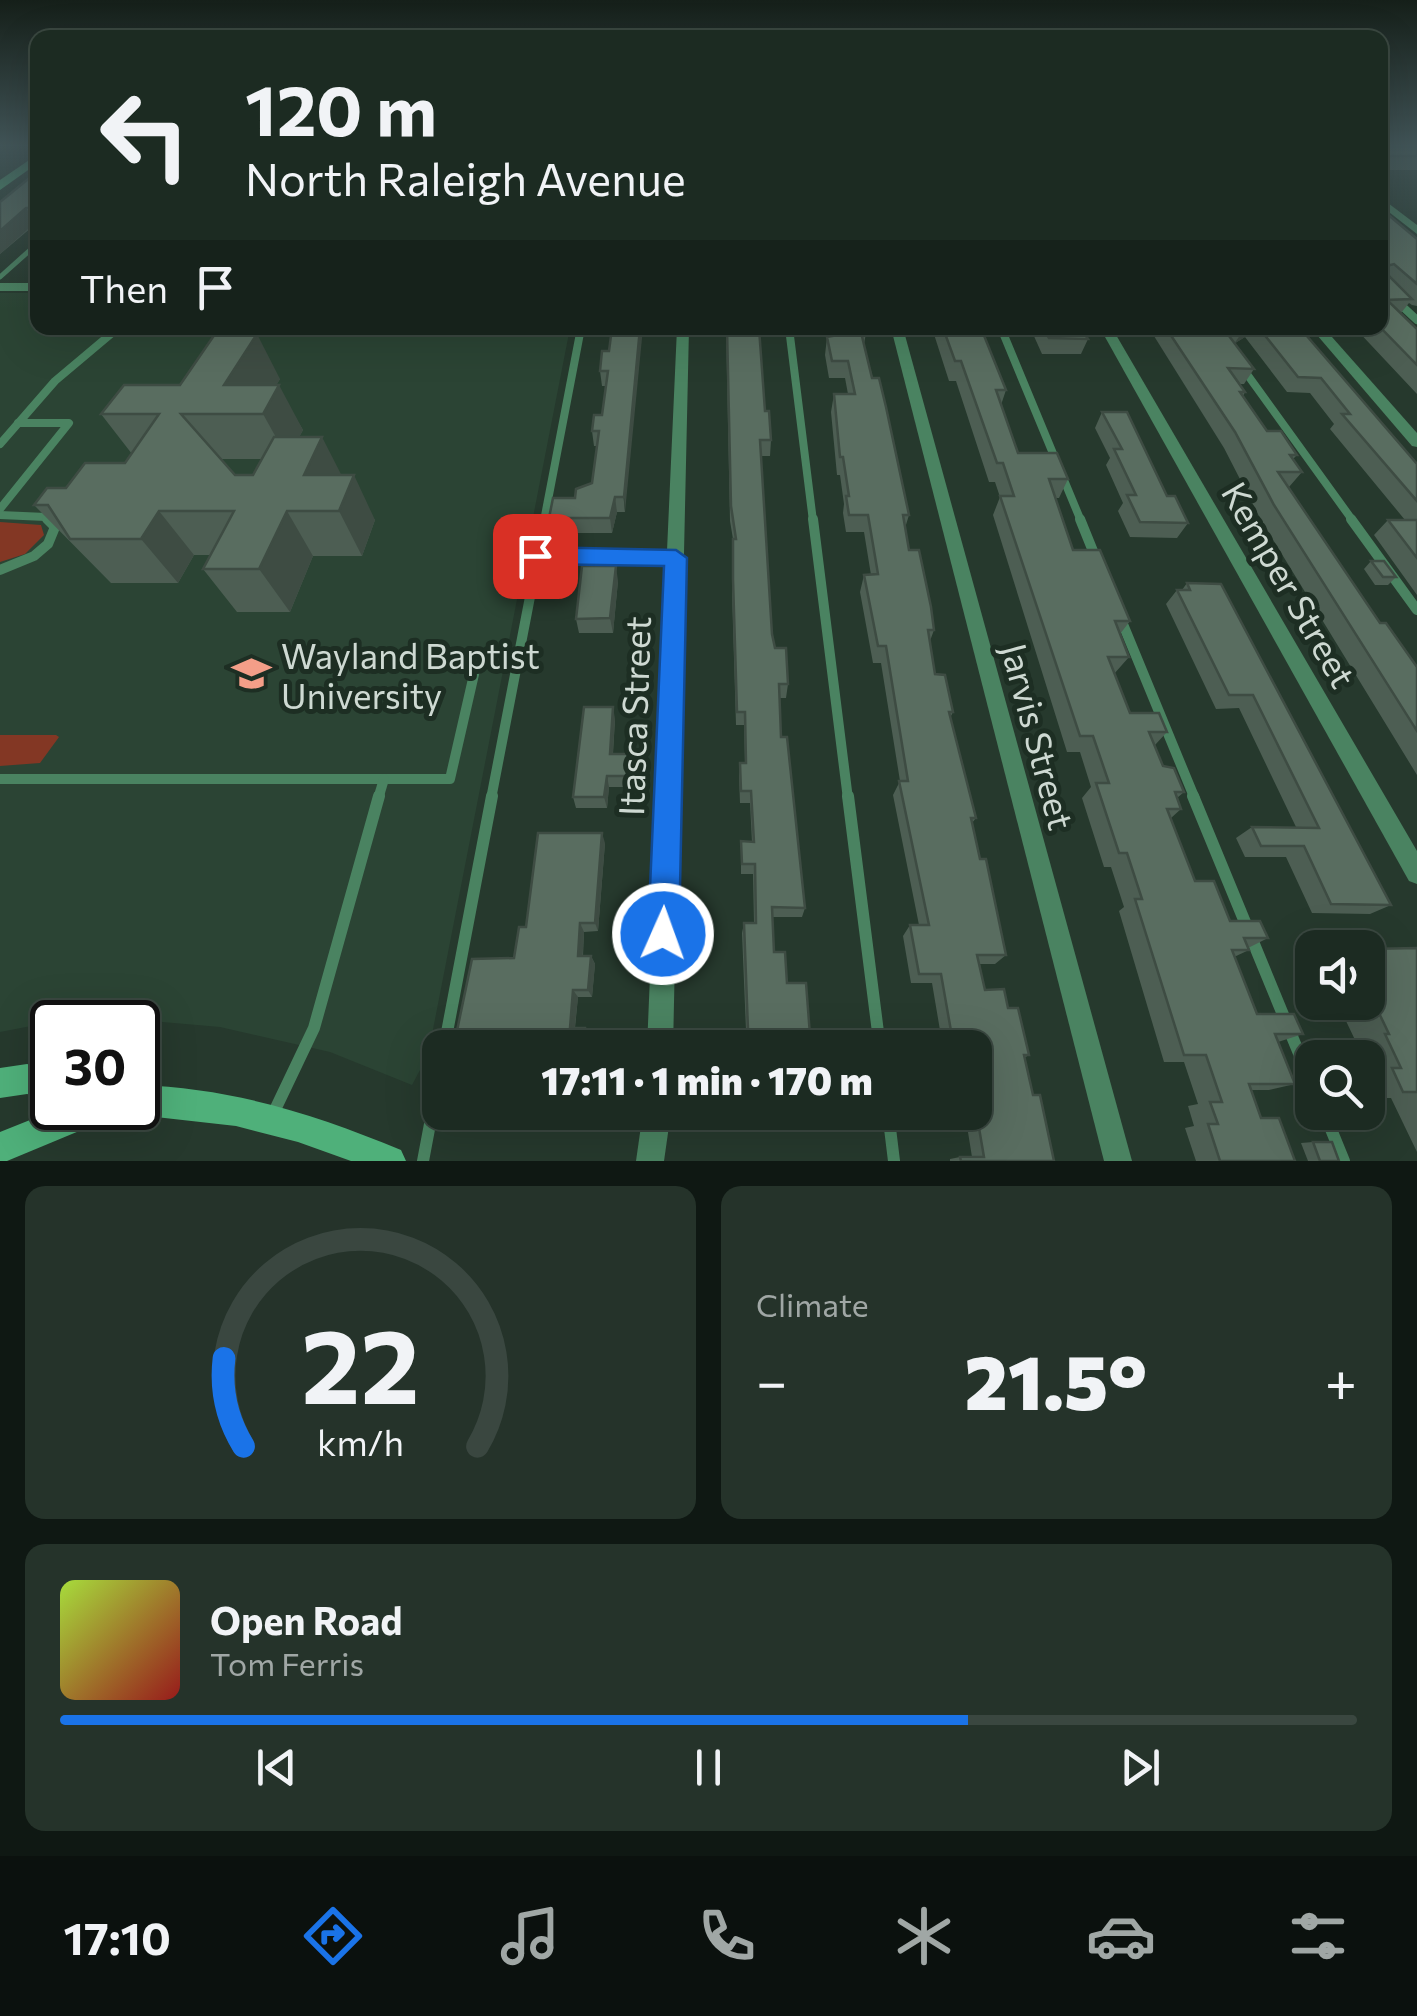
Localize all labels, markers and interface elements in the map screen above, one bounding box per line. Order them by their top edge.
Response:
text: 120 m [245,65,437,150]
icon: left [80,70,210,200]
text: North Raleigh Avenue [245,150,686,205]
icon: arrive [188,260,243,315]
text: Then [80,264,168,311]
street label: Kemper Street [1214,474,1366,694]
pin [493,514,578,599]
icon: arrive [508,529,563,584]
street label: Itasca Street [608,616,658,816]
place label: Wayland Baptist University [281,633,540,716]
street label: Jarvis Street [994,638,1084,834]
school or university icon: Wayland Baptist University [230,653,272,695]
position arrow [611,882,715,986]
map controls [1295,930,1385,1130]
button: sound [1295,930,1385,1020]
speed limit sign: 30 [30,1000,160,1130]
button: search [1295,1040,1385,1130]
text: 17:11 · 1 min · 170 m [541,1056,873,1103]
text: Climate [756,1284,869,1324]
text: 22 [301,1298,420,1425]
text: 21.5° [965,1334,1147,1425]
text: − [756,1346,787,1413]
text: + [1325,1346,1357,1413]
text: km/h [317,1420,404,1463]
text: Open Road [210,1596,403,1643]
text: Tom Ferris [210,1643,364,1683]
icon: previous [249,1740,304,1795]
icon: pause [681,1740,736,1795]
icon: next [1113,1740,1168,1795]
icon: directions [298,1901,368,1971]
icon: music [495,1901,565,1971]
icon: phone [692,1901,762,1971]
icon: climate [889,1901,959,1971]
icon: car [1086,1901,1156,1971]
icon: filters [1283,1901,1353,1971]
text: 17:10 [64,1909,171,1964]

